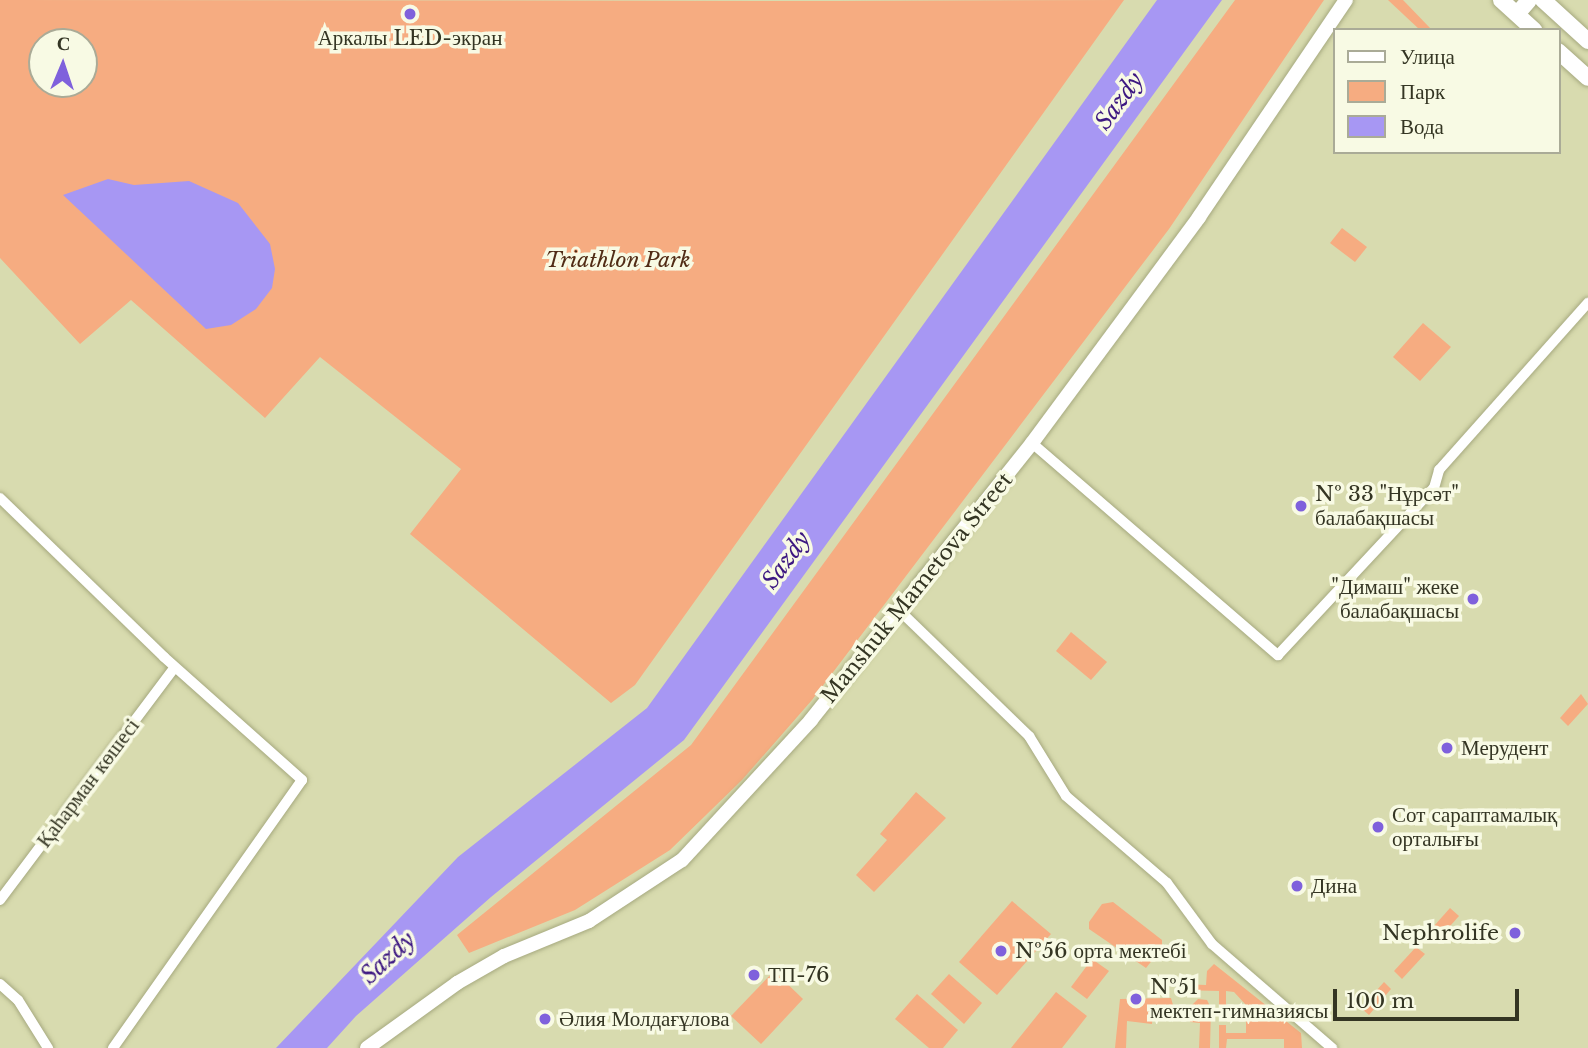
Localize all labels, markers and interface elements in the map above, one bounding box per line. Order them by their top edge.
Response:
marker: Аркалы LED-экран [402,6,418,22]
place label: Аркалы LED-экран [318,25,502,51]
north arrow [28,28,98,98]
legend [1332,28,1560,154]
text: С [56,32,71,55]
text: Улица [1400,44,1455,70]
water label: Sazdy [1089,67,1149,135]
text: Парк [1400,79,1445,105]
text: Вода [1400,114,1444,140]
park label: Triathlon Park [545,247,691,273]
street label: Manshuk Mametova Street [816,467,1018,709]
place label: № 33 "Нұрсәт" балабақшасы [1315,481,1459,531]
marker: № 33 "Нұрсәт" балабақшасы [1293,498,1309,514]
water label: Sazdy [756,526,816,594]
place label: "Димаш" жеке балабақшасы [1331,574,1459,624]
marker: "Димаш" жеке балабақшасы [1465,591,1481,607]
street label: Қаһарман көшесі [31,714,145,852]
place label: Мерудент [1461,735,1549,761]
marker: Мерудент [1439,740,1455,756]
place label: Сот сараптамалық орталығы [1392,802,1557,852]
marker: Сот сараптамалық орталығы [1370,819,1386,835]
place label: Дина [1311,873,1357,899]
marker: Дина [1289,878,1305,894]
place label: Nephrolife [1382,920,1499,946]
marker: Nephrolife [1505,923,1525,943]
water label: Sazdy [355,926,421,990]
place label: №56 орта мектебі [1015,938,1187,964]
marker: №56 орта мектебі [993,943,1009,959]
place label: ТП-76 [768,962,830,988]
marker: ТП-76 [746,967,762,983]
place label: №51 мектеп-гимназиясы [1150,974,1328,1024]
scale bar [1336,974,1522,1018]
text: 100 m [1346,988,1414,1014]
marker: №51 мектеп-гимназиясы [1128,991,1144,1007]
place label: Әлия Молдағұлова [559,1006,729,1032]
marker: Әлия Молдағұлова [537,1011,553,1027]

